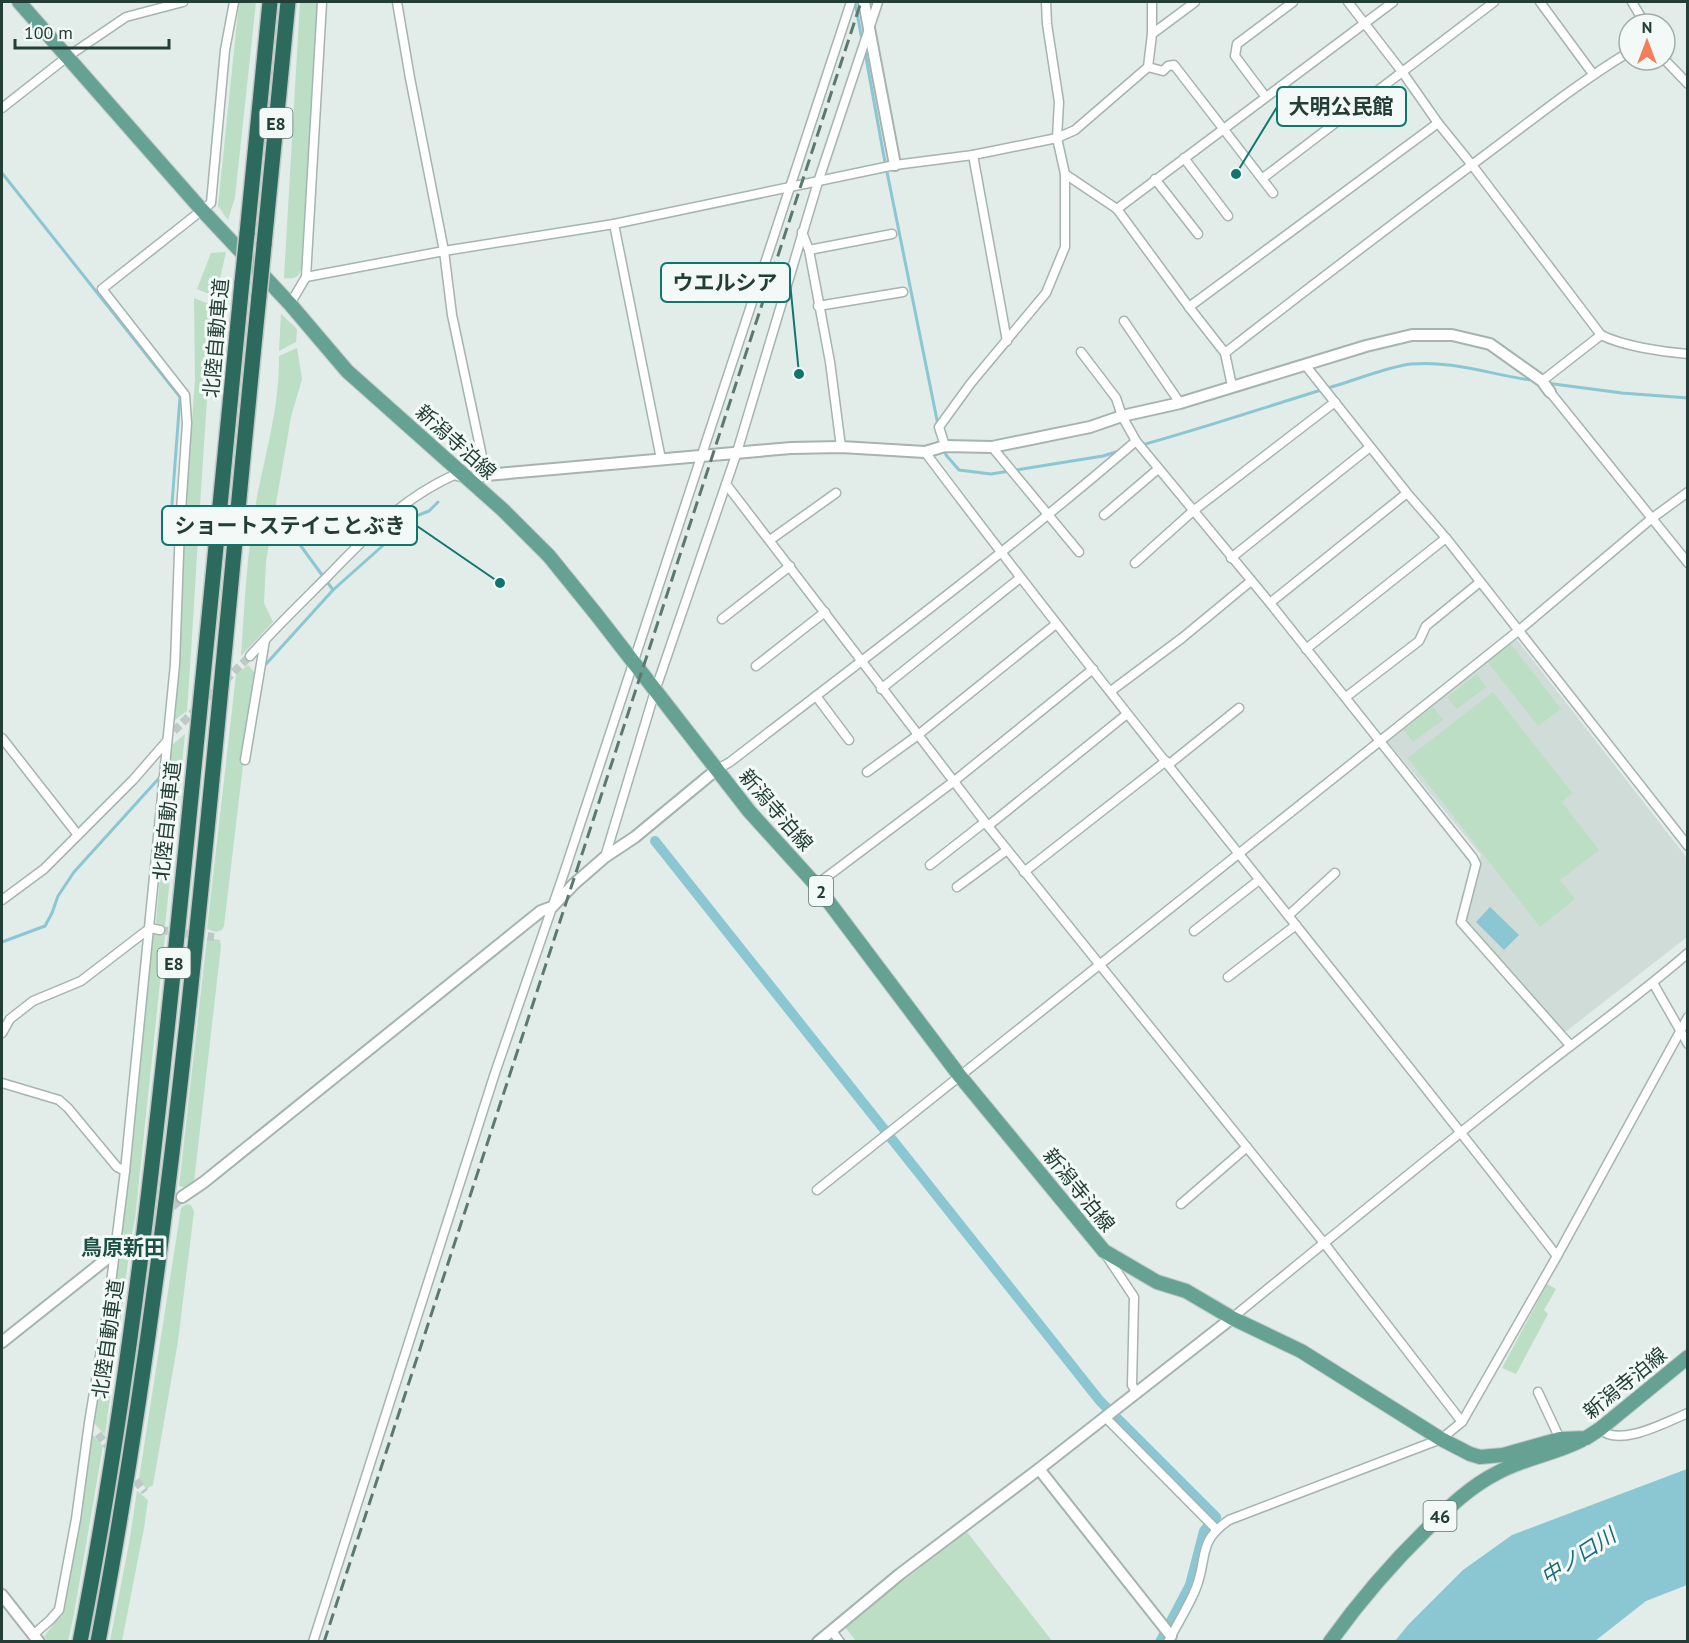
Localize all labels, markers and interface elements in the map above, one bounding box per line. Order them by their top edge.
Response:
scale bar [15,12,170,50]
north arrow [1617,12,1677,72]
text: N [1642,17,1652,37]
text: 100 m [24,21,73,44]
callout: 大明公民館 [1277,87,1406,126]
text: 大明公民館 [1289,93,1394,120]
road number: E8 [260,108,292,138]
callout: ウエルシア [661,263,790,302]
text: ウエルシア [673,269,778,296]
street label: 北陸自動車道 [198,277,234,399]
street label: 新潟寺泊線 [410,399,502,485]
callout: ショートステイことぶき [162,506,417,545]
text: ショートステイことぶき [175,512,406,539]
street label: 北陸自動車道 [148,760,186,882]
street label: 新潟寺泊線 [733,764,819,856]
road number: 2 [809,876,833,906]
road number: E8 [158,948,190,978]
street label: 新潟寺泊線 [1037,1143,1121,1237]
district label: 鳥原新田 [81,1234,165,1261]
street label: 北陸自動車道 [87,1278,129,1400]
street label: 新潟寺泊線 [1578,1341,1672,1425]
road number: 46 [1424,1501,1456,1531]
water label: 中ノ口川 [1535,1521,1622,1590]

